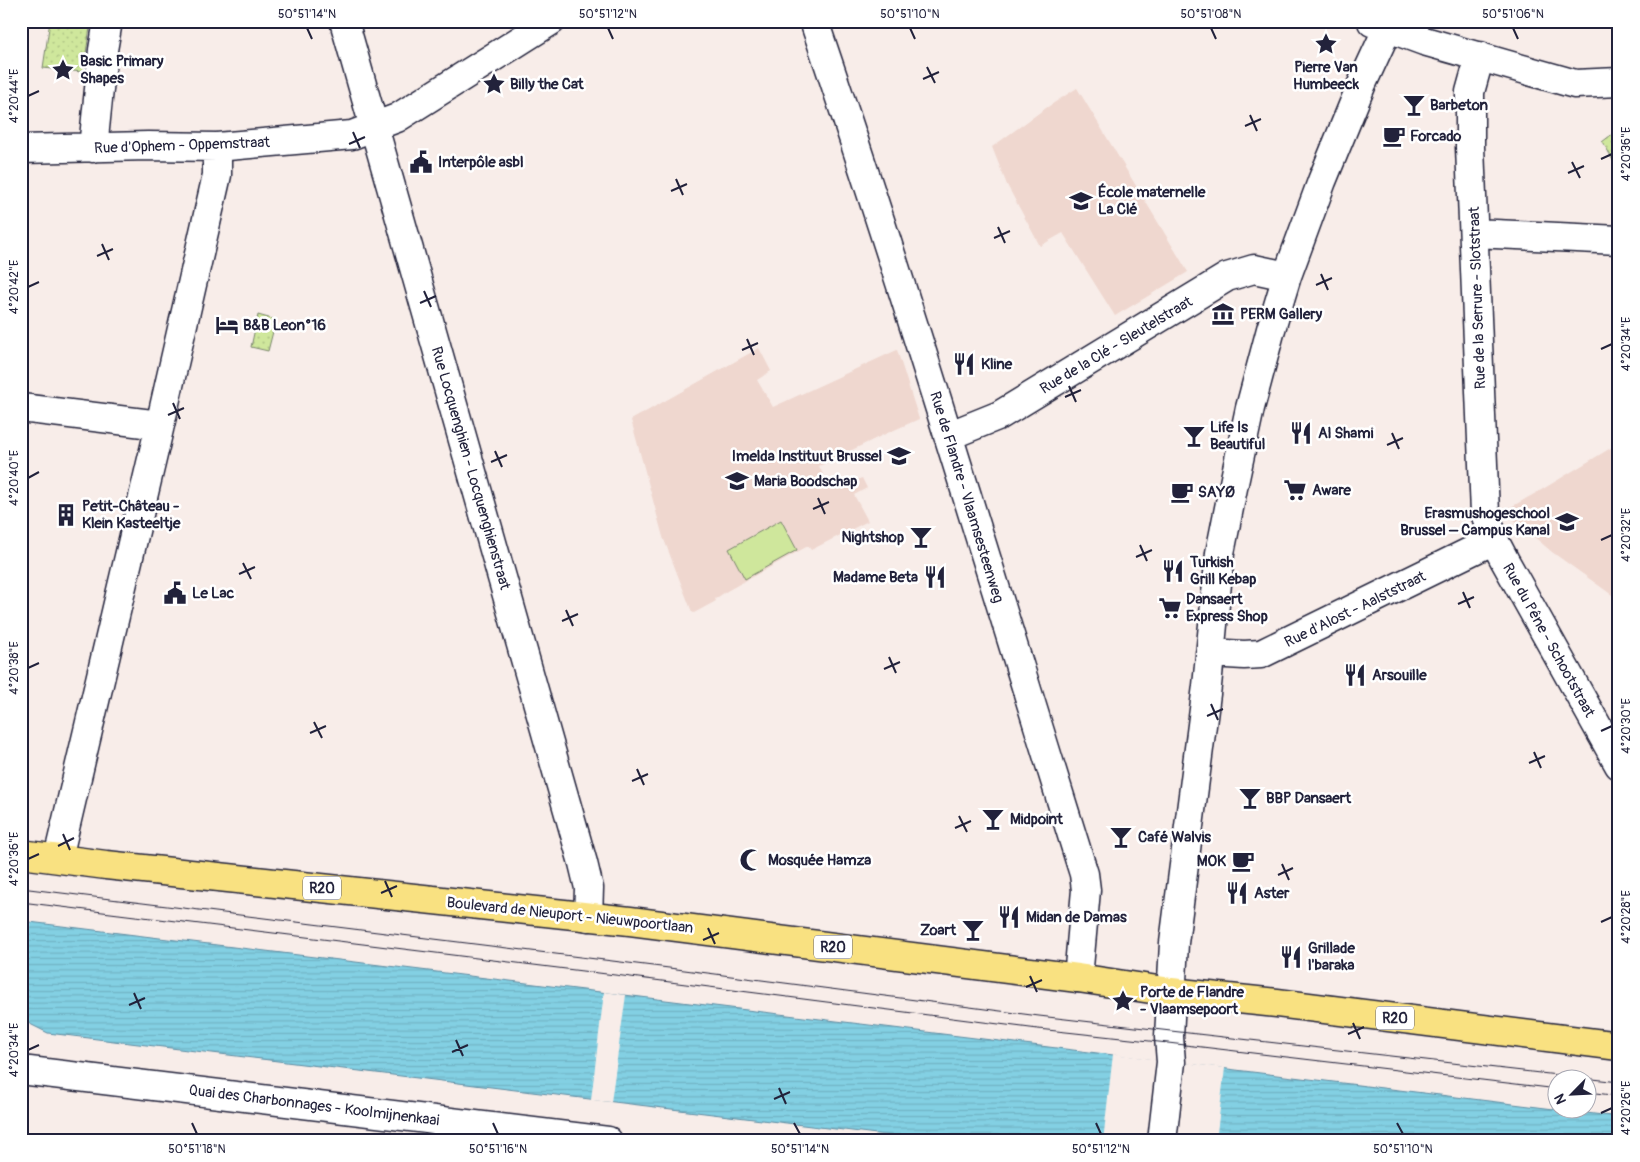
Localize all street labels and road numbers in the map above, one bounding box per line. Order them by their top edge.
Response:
street label: Rue d'Ophem - Oppemstraat [94,133,271,158]
street label: Rue de la Serrure - Slotstraat [1465,205,1490,390]
street label: Rue de la Clé - Sleutelstraat [1037,292,1197,398]
street label: Rue Locquenghien - Locquenghienstraat [427,344,515,593]
street label: Rue de Flandre - Vlaamsesteenweg [925,389,1008,605]
street label: Rue du Pêne - Schootstraat [1498,560,1599,721]
street label: Rue d'Alost - Aalststraat [1281,567,1430,652]
road number: R20 [303,876,341,900]
street label: Boulevard de Nieuport - Nieuwpoortlaan [446,893,694,938]
road number: R20 [814,936,852,959]
road number: R20 [1376,1006,1414,1030]
street label: Quai des Charbonnages - Koolmijnenkaai [188,1081,441,1130]

